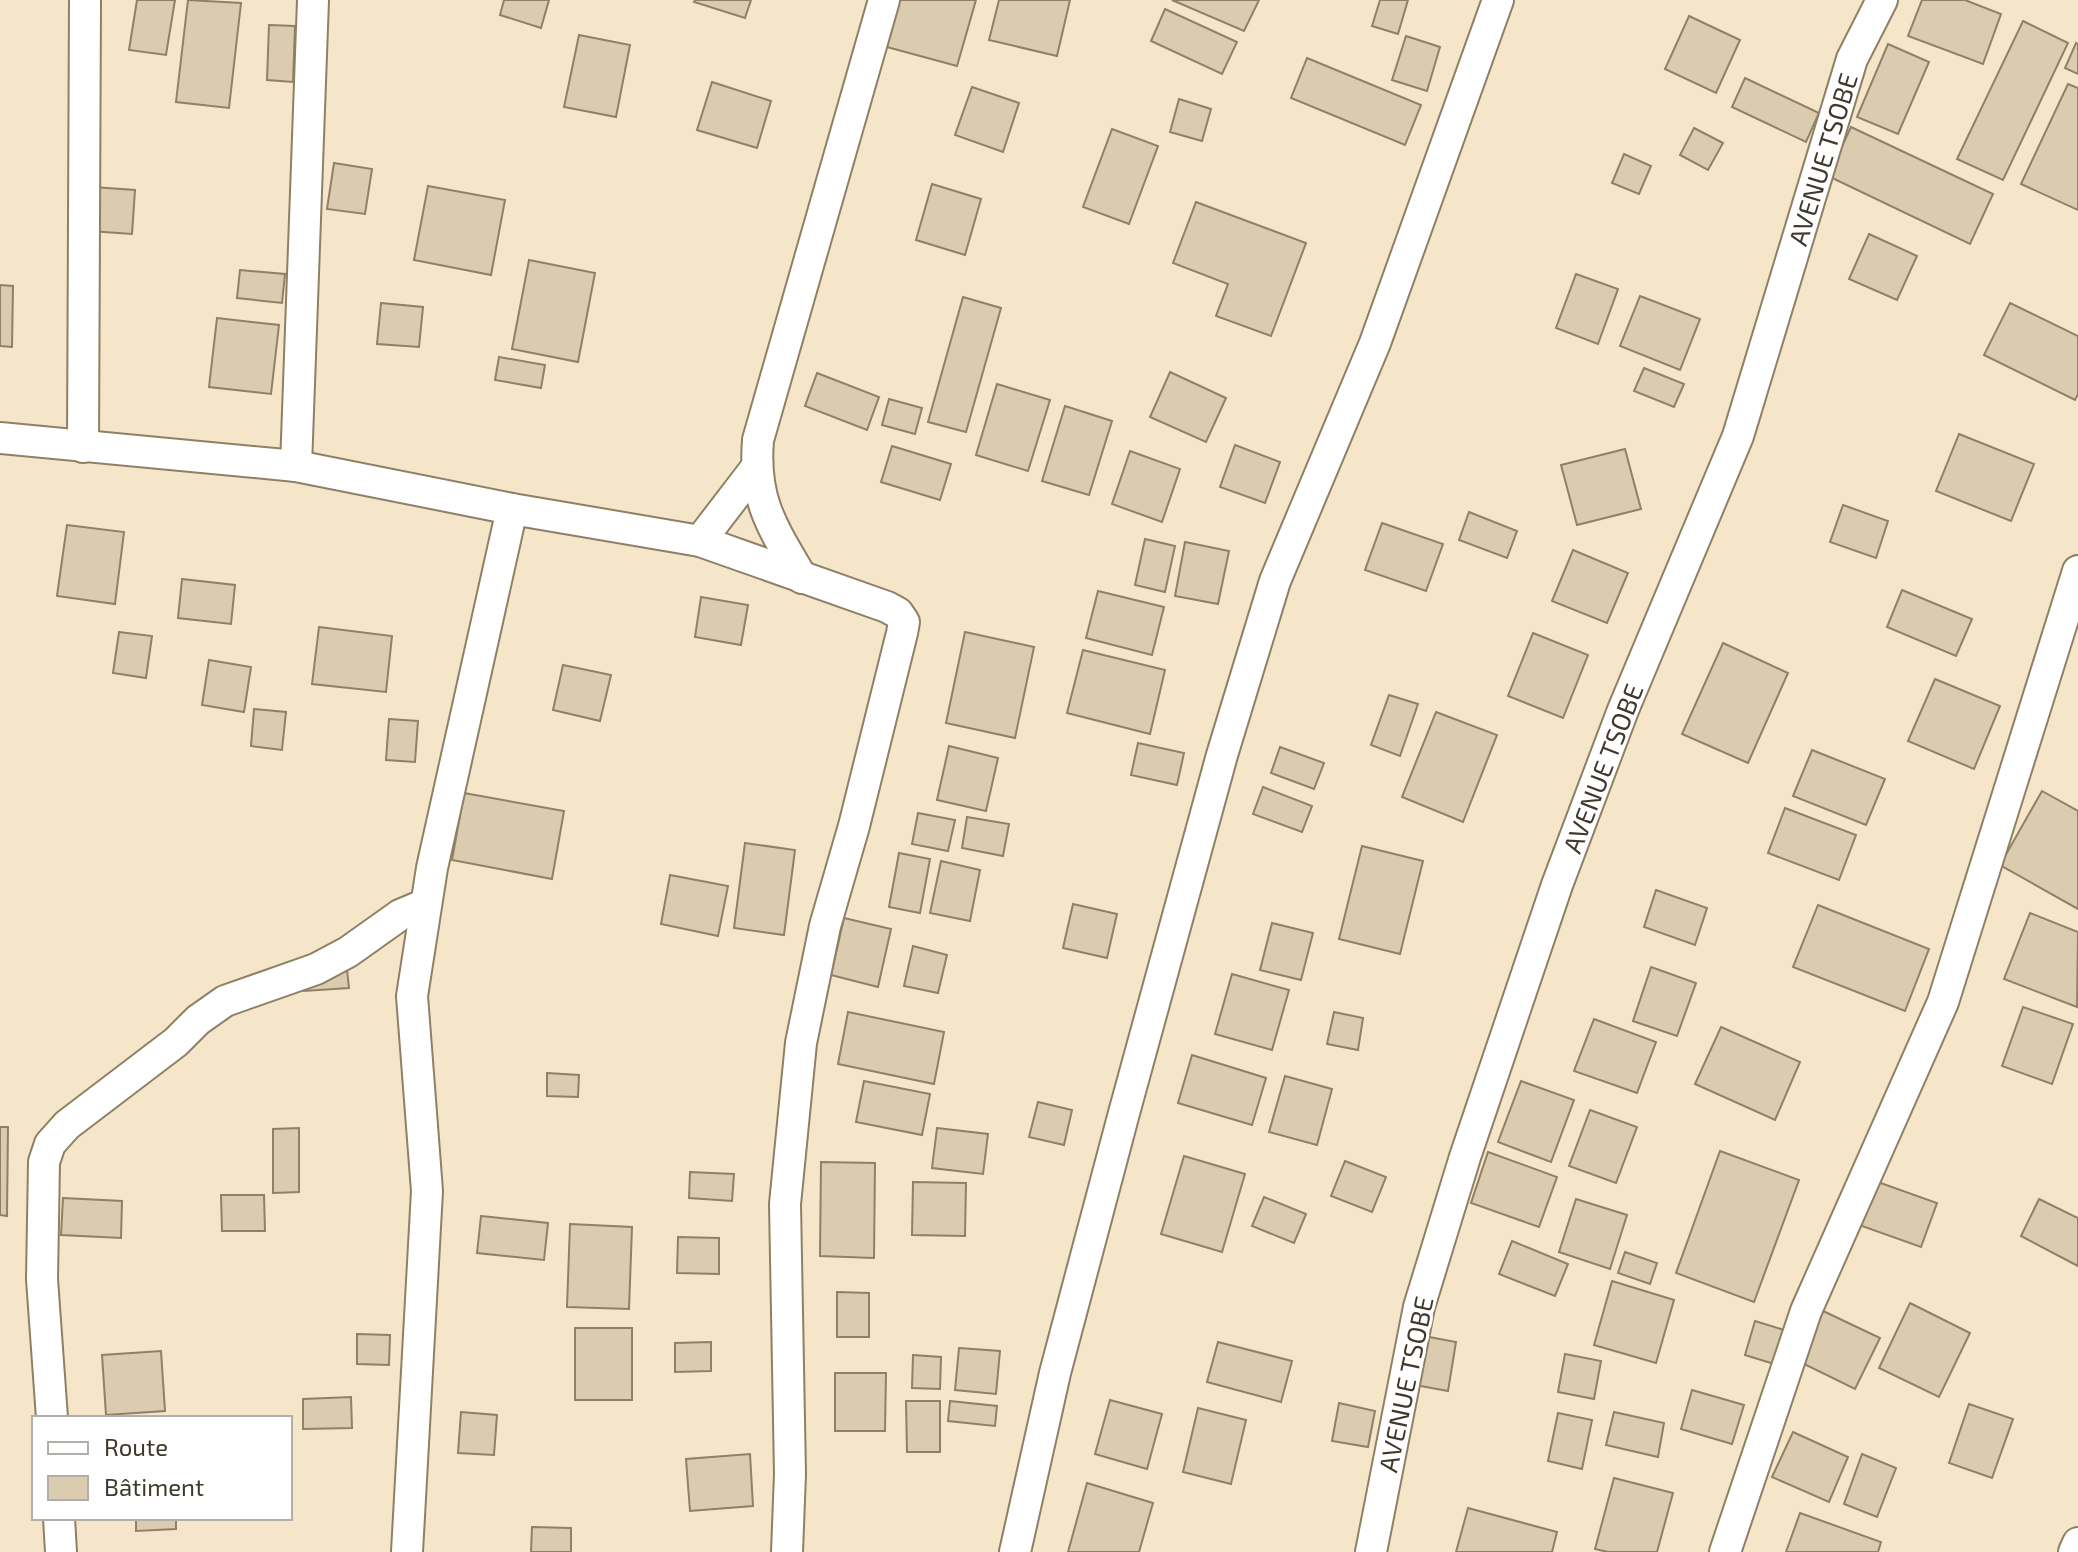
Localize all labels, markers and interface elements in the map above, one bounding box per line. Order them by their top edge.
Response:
street label: AVENUE TSOBE [1781,69,1863,249]
street label: AVENUE TSOBE [1555,679,1649,857]
street label: AVENUE TSOBE [1371,1293,1439,1475]
legend [32,1416,292,1520]
text: Route [104,1432,168,1461]
text: Bâtiment [104,1472,204,1501]

